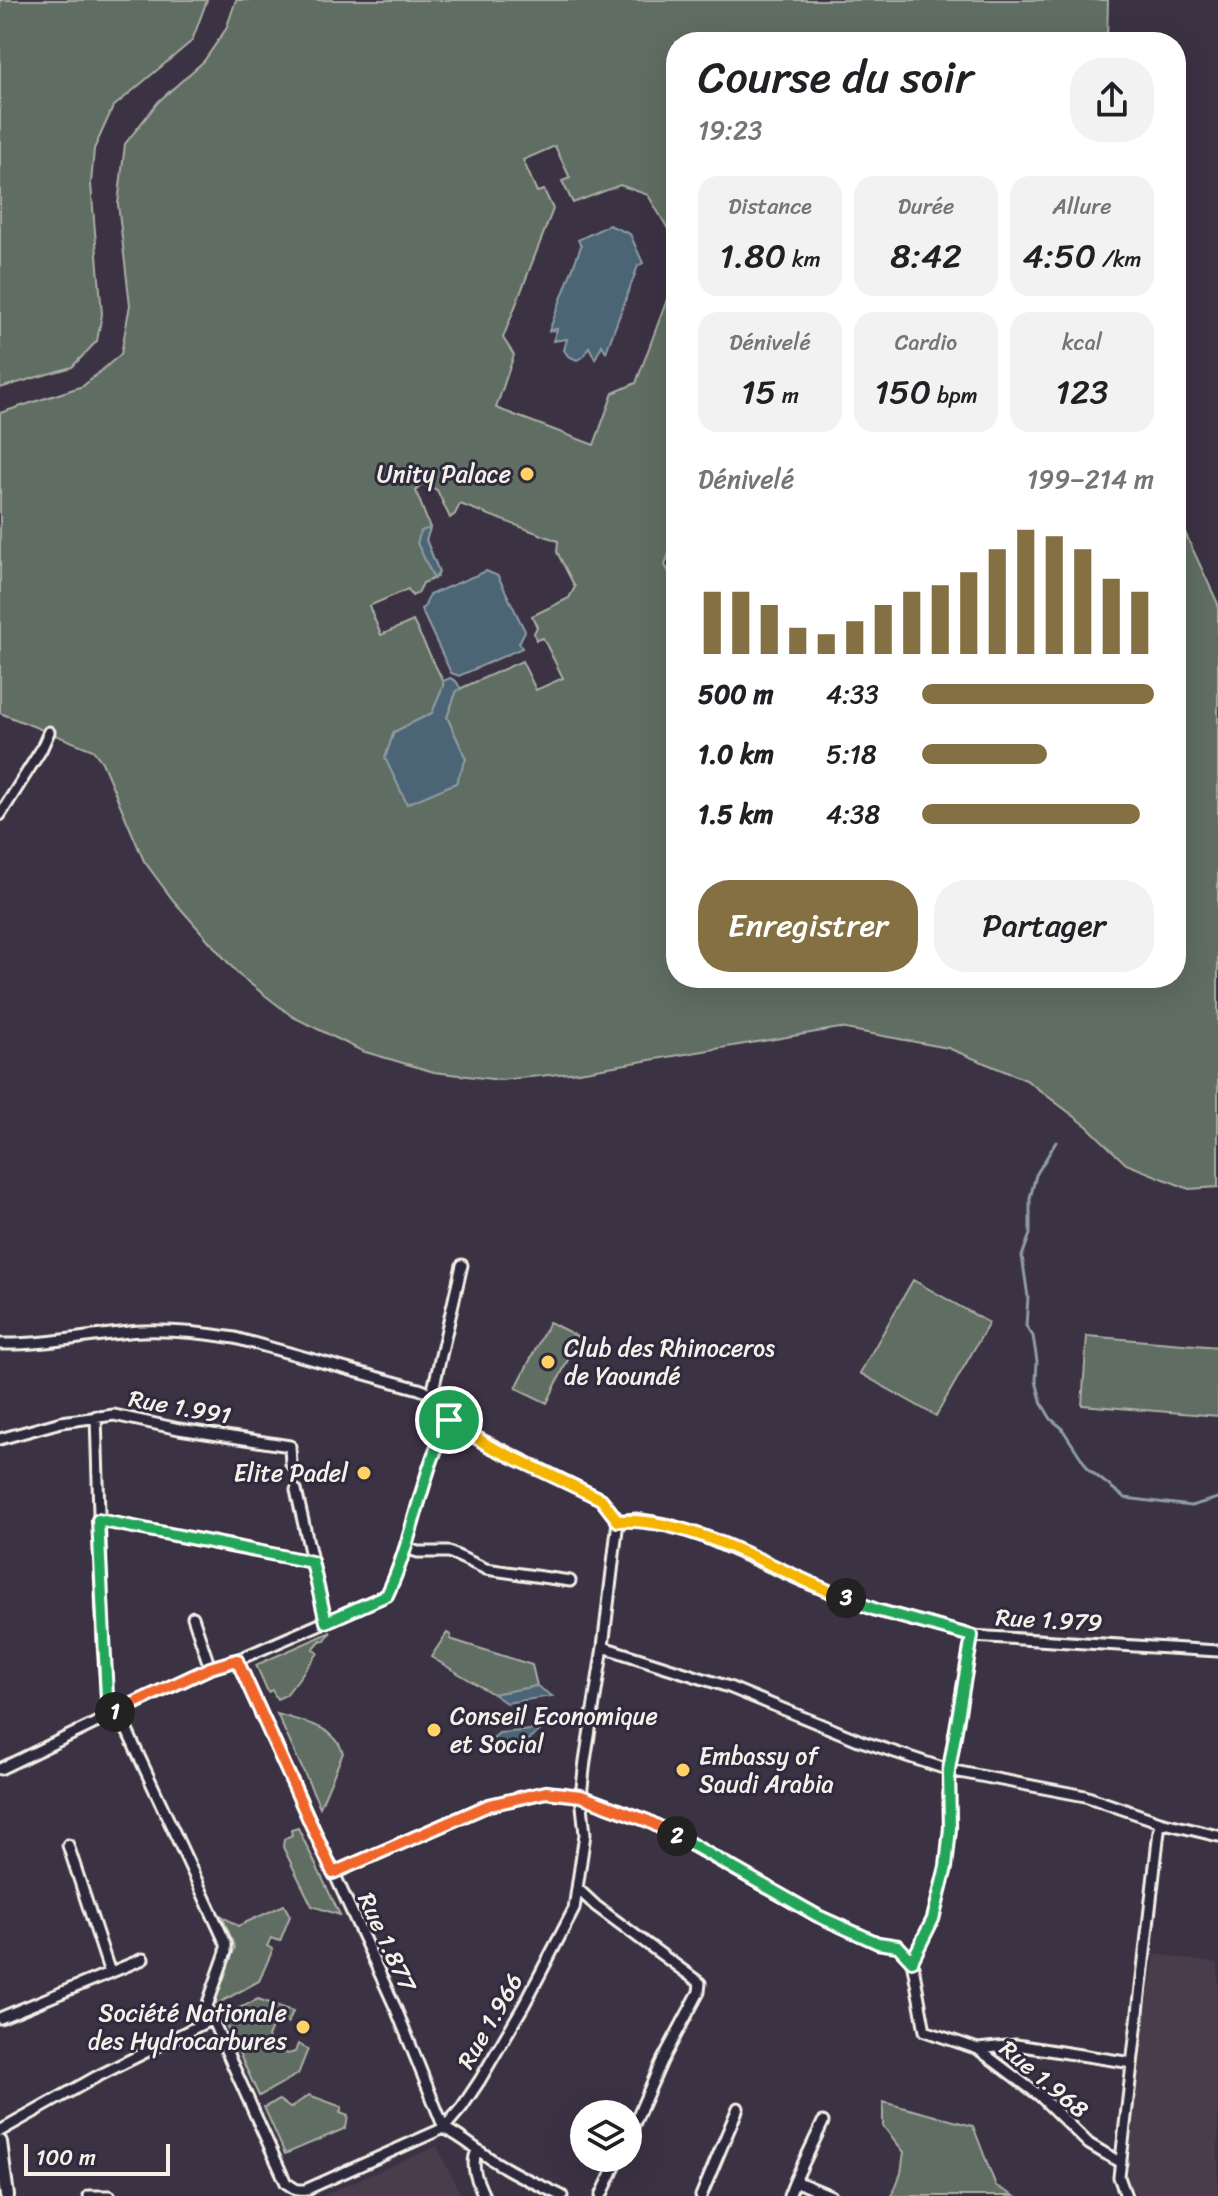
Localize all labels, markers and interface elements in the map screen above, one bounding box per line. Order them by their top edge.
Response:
text: Course du soir [698,38,973,116]
button: share [1070,58,1154,142]
text: 19:23 [698,107,762,153]
text: Distance [728,187,812,226]
text: Durée [898,187,954,226]
text: Allure [1052,187,1112,226]
text: 1.80 [719,226,786,286]
text: 8:42 [890,226,962,286]
text: 4:50 [1023,226,1096,286]
text: km [786,240,821,279]
text: /km [1096,240,1142,279]
text: Dénivelé [729,323,811,362]
text: Cardio [895,323,957,362]
text: kcal [1062,323,1102,362]
text: 15 [741,362,776,422]
text: 150 [874,362,931,422]
text: 123 [1056,362,1108,422]
text: m [776,376,799,415]
text: bpm [931,376,978,415]
place label: Unity Palace [377,453,511,495]
text: Dénivelé [698,456,794,502]
text: 199–214 m [1027,456,1154,502]
marker: Unity Palace [518,465,536,483]
text: 500 m [698,671,773,717]
text: 4:33 [826,671,879,717]
text: 1.0 km [698,731,774,777]
text: 5:18 [826,731,877,777]
text: 1.5 km [698,791,773,837]
text: 4:38 [826,791,880,837]
button: Enregistrer [698,880,918,972]
button: Partager [934,880,1154,972]
place label: Club des Rhinoceros de Yaoundé [564,1327,775,1397]
marker: Club des Rhinoceros de Yaoundé [539,1353,557,1371]
street label: Rue 1.991 [125,1377,235,1437]
pin [415,1386,483,1454]
icon: arrive [427,1398,471,1442]
place label: Elite Padel [234,1452,349,1494]
marker: Elite Padel [355,1464,373,1482]
pin: 3 [826,1578,866,1618]
text: 3 [840,1578,852,1617]
street label: Rue 1.979 [995,1596,1103,1644]
pin: 1 [95,1692,135,1732]
text: 1 [110,1692,120,1731]
place label: Conseil Economique et Social [450,1695,658,1765]
marker: Conseil Economique et Social [425,1721,443,1739]
place label: Embassy of Saudi Arabia [699,1735,834,1805]
marker: Embassy of Saudi Arabia [674,1761,692,1779]
pin: 2 [657,1816,697,1856]
text: 2 [671,1816,683,1855]
street label: Rue 1.877 [346,1885,429,2000]
street label: Rue 1.966 [445,1965,535,2077]
place label: Société Nationale des Hydrocarbures [88,1992,288,2062]
marker: Société Nationale des Hydrocarbures [294,2018,312,2036]
street label: Rue 1.968 [990,2029,1098,2129]
map controls [570,2100,642,2172]
button: layers [570,2100,642,2172]
text: 100 m [36,2138,96,2177]
scale bar [24,2140,170,2176]

